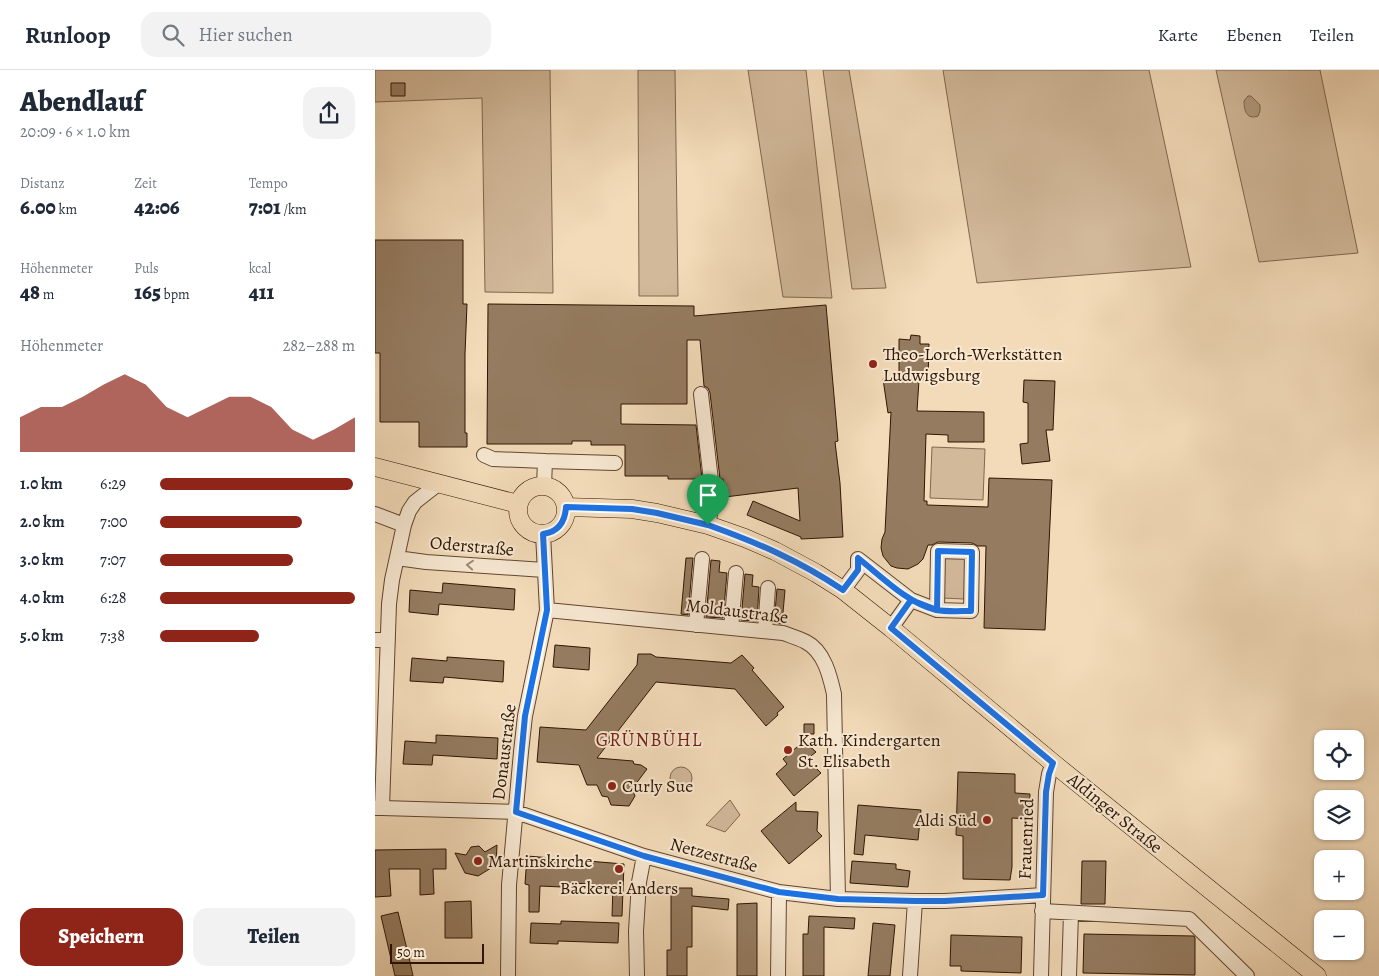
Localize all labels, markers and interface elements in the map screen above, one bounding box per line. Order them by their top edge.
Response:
search box [141,12,491,57]
text: Runloop [25,19,111,51]
icon: search [159,21,187,49]
text: Hier suchen [199,22,293,48]
text: Karte [1158,23,1198,47]
text: Ebenen [1226,23,1282,47]
text: Teilen [1310,23,1354,47]
text: Abendlauf [20,83,143,121]
button: share [303,87,355,139]
text: 20:09 · 6 × 1.0 km [20,121,130,143]
text: Distanz [20,174,65,193]
text: Zeit [134,174,157,193]
text: Tempo [249,174,288,193]
text: 6.00 [20,193,56,221]
text: 42:06 [134,193,180,221]
text: 7:01 [249,193,281,221]
text: km [56,200,77,219]
text: /km [281,200,307,219]
text: Höhenmeter [20,259,93,278]
text: Puls [134,259,159,278]
text: kcal [249,259,271,278]
text: 48 [20,278,40,306]
text: 165 [134,278,161,306]
text: 411 [249,278,274,306]
text: m [40,285,55,304]
text: bpm [161,285,190,304]
text: Höhenmeter [20,335,103,357]
text: 282–288 m [283,335,355,357]
place label: Theo-Lorch-Werkstätten Ludwigsburg [883,342,1062,387]
marker: Theo-Lorch-Werkstätten Ludwigsburg [867,358,879,370]
text: 1.0 km [20,473,63,495]
text: 6:29 [100,473,126,495]
pin [687,474,729,525]
icon: arrive [694,481,722,509]
text: 2.0 km [20,511,65,533]
text: 7:00 [100,511,128,533]
street label: Oderstraße [429,530,515,562]
text: 3.0 km [20,549,64,571]
text: 7:07 [100,549,126,571]
one-way arrow [465,560,473,571]
text: 4.0 km [20,587,64,609]
text: 6:28 [100,587,127,609]
street label: Moldaustraße [684,593,790,629]
text: 5.0 km [20,625,64,647]
text: 7:38 [100,625,125,647]
street label: Donaustraße [486,703,522,801]
district label: GRÜNBÜHL [596,727,702,753]
place label: Kath. Kindergarten St. Elisabeth [798,728,941,773]
map controls [1314,730,1364,960]
button: locate [1314,730,1364,780]
marker: Kath. Kindergarten St. Elisabeth [782,744,794,756]
street label: Aldinger Straße [1062,767,1168,859]
place label: Curly Sue [622,774,693,798]
marker: Curly Sue [606,780,618,792]
button: layers [1314,790,1364,840]
street label: Frauenried [1013,798,1039,880]
place label: Aldi Süd [914,808,977,832]
marker: Aldi Süd [981,814,993,826]
street label: Netzestraße [667,832,761,878]
place label: Martinskirche [488,849,593,873]
button: + [1314,850,1364,900]
marker: Martinskirche [472,855,484,867]
marker: Bäckerei Anders [613,863,625,875]
place label: Bäckerei Anders [560,876,678,900]
button: Speichern [20,908,183,966]
button: Teilen [193,908,355,966]
button: − [1314,910,1364,960]
scale bar [390,941,484,964]
text: 50 m [397,943,425,962]

